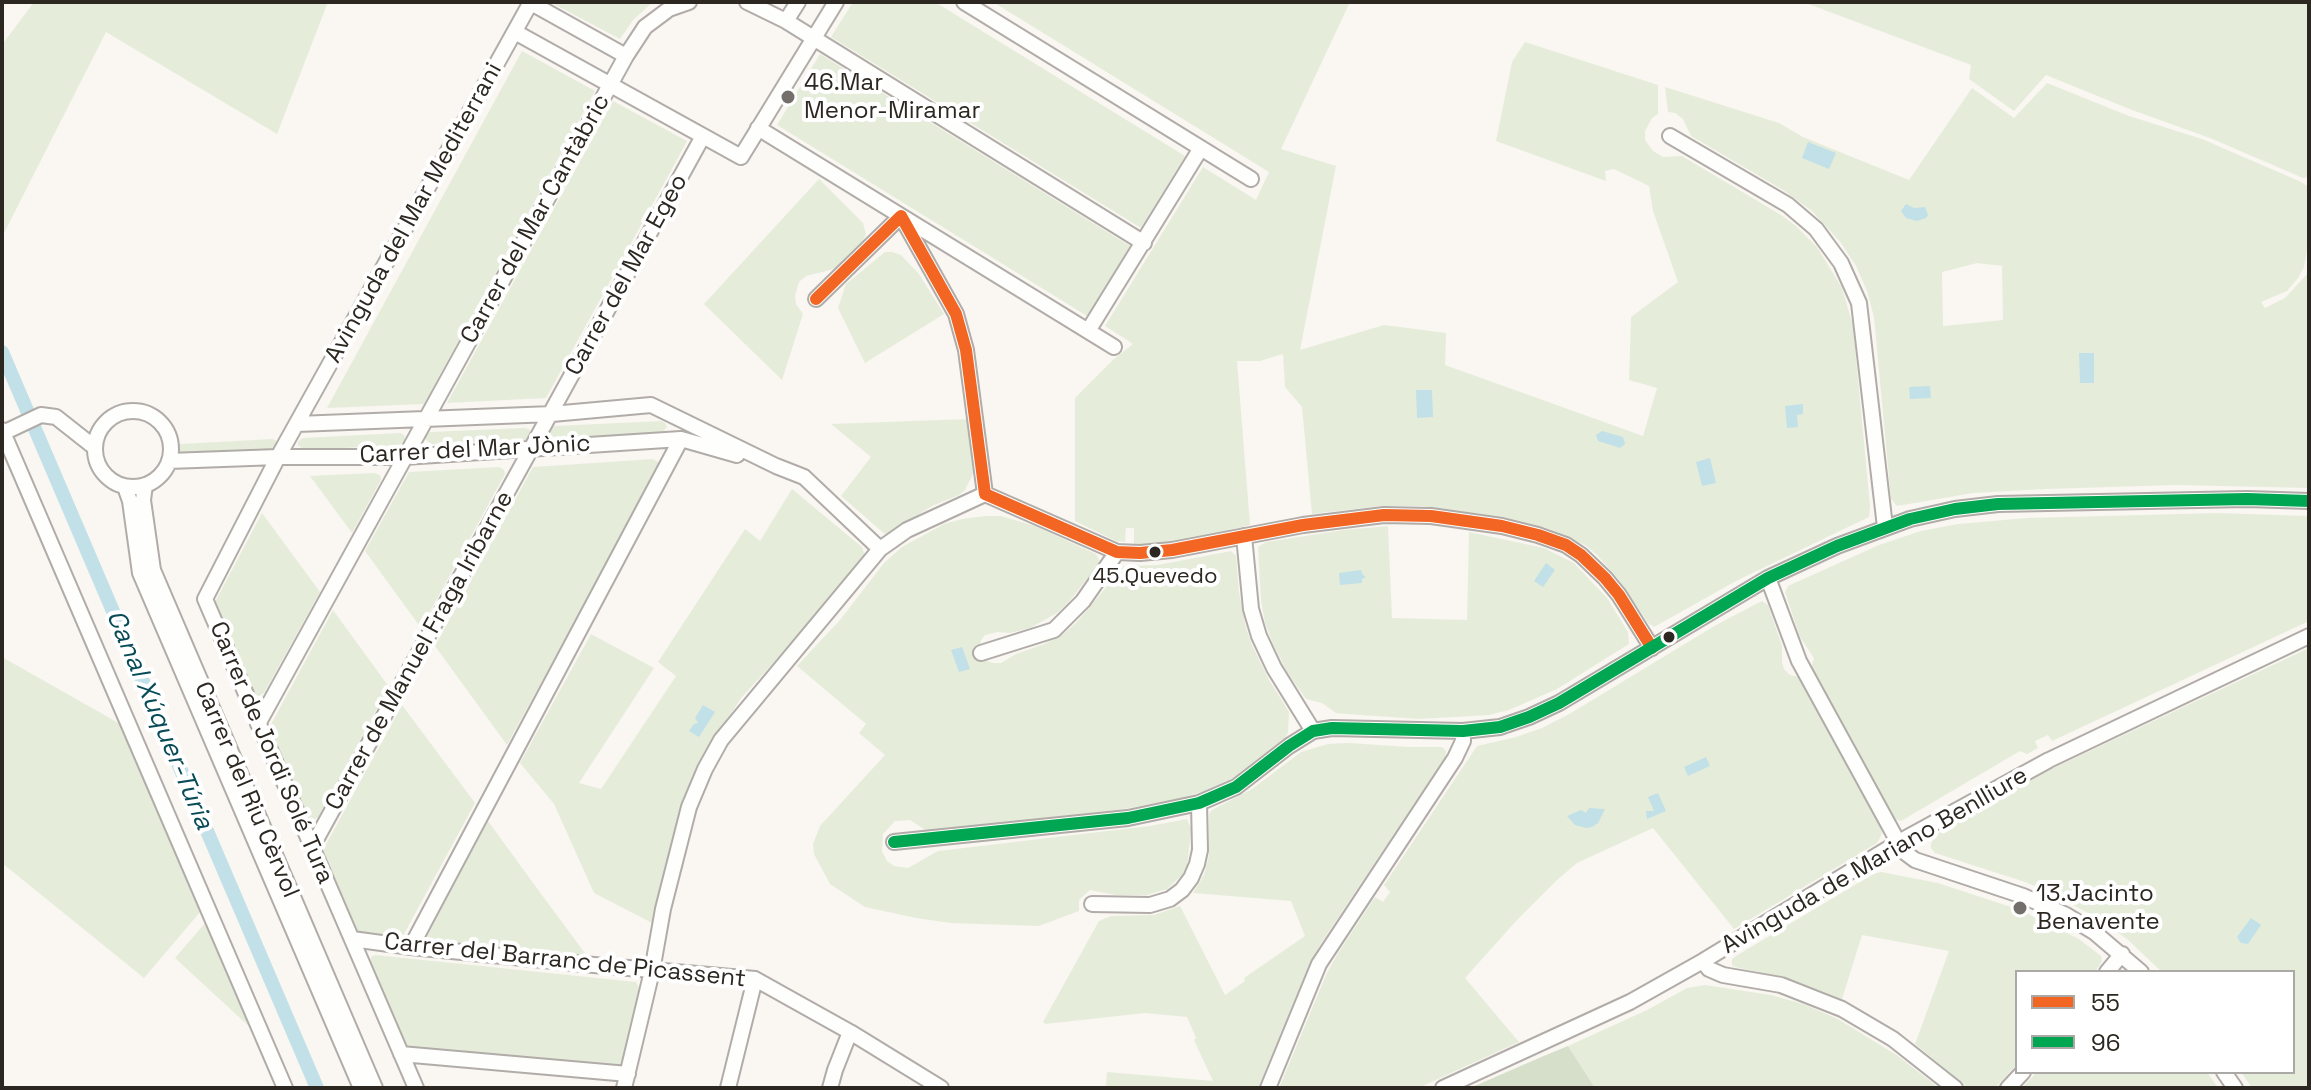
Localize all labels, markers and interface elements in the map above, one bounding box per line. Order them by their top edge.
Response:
street label: Avinguda del Mar Mediterrani [319,58,509,368]
place label: 46.Mar Menor-Miramar [804,69,981,125]
marker: 46.Mar Menor-Miramar [779,88,797,106]
street label: Carrer del Mar Cantàbric [455,89,617,349]
street label: Carrer del Mar Egeo [560,169,694,381]
street label: Carrer del Mar Jònic [359,430,591,470]
street label: Carrer de Manuel Fraga Iribarne [320,486,520,816]
marker: 45.Quevedo [1147,544,1163,560]
place label: 45.Quevedo [1093,564,1217,590]
water label: Canal Xúquer-Túria [99,606,219,834]
street label: Carrer de Jordi Solé Tura [203,618,339,888]
unlabelled marker [1661,629,1677,645]
street label: Carrer del Riu Cèrvol [187,678,305,902]
street label: Avinguda de Mariano Benlliure [1717,761,2033,961]
place label: 13.Jacinto Benavente [2036,880,2160,936]
marker: 13.Jacinto Benavente [2011,899,2029,917]
street label: Carrer del Barranc de Picassent [383,928,747,994]
legend [2015,970,2295,1074]
text: 55 [2091,987,2120,1018]
text: 96 [2091,1027,2120,1058]

